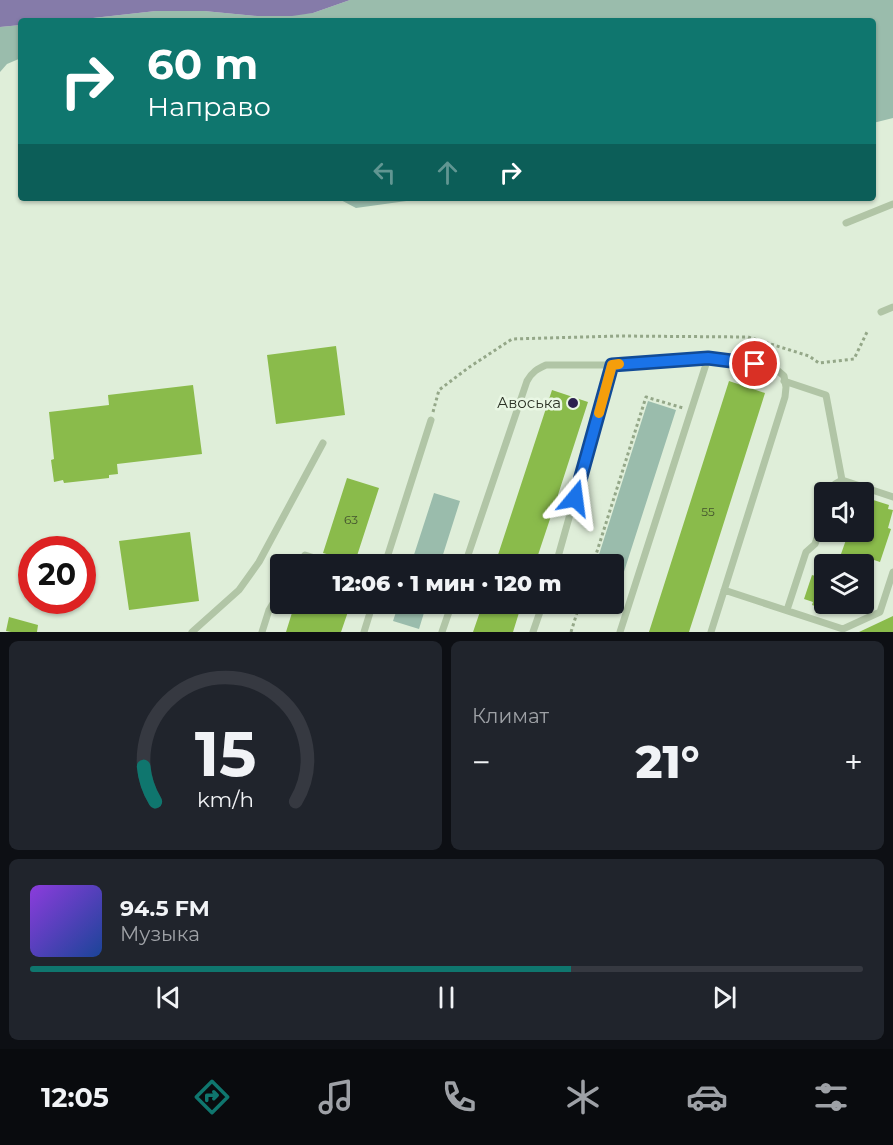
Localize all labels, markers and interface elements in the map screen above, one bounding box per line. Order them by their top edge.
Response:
text: 60 m [147,38,258,90]
icon: right [48,42,126,120]
text: Направо [147,90,271,123]
icon: left [368,156,401,189]
icon: ahead [431,156,464,189]
icon: right [494,156,527,189]
pin [729,338,780,389]
icon: arrive [738,347,771,380]
place label: Авоська [497,393,561,412]
marker: Авоська [566,396,580,410]
position arrow [543,466,607,530]
map controls [814,482,874,614]
button: sound [814,482,874,542]
house number: 55 [701,504,715,519]
house number: 63 [344,512,358,527]
speed limit sign: 20 [18,536,96,614]
button: layers [814,554,874,614]
text: 12:06 · 1 мин · 120 m [333,570,561,597]
text: Климат [472,704,549,728]
text: 15 [195,716,256,792]
text: 21° [636,734,699,789]
text: − [472,742,491,782]
text: + [844,742,863,782]
text: km/h [197,787,254,813]
text: 94.5 FM [120,895,210,922]
text: Музыка [120,922,200,946]
icon: previous [152,981,185,1014]
icon: pause [430,981,463,1014]
icon: next [708,981,741,1014]
icon: directions [191,1076,233,1118]
icon: music [315,1076,357,1118]
icon: phone [438,1076,480,1118]
icon: climate [562,1076,604,1118]
icon: car [686,1076,728,1118]
icon: filters [810,1076,852,1118]
text: 12:05 [41,1081,109,1114]

